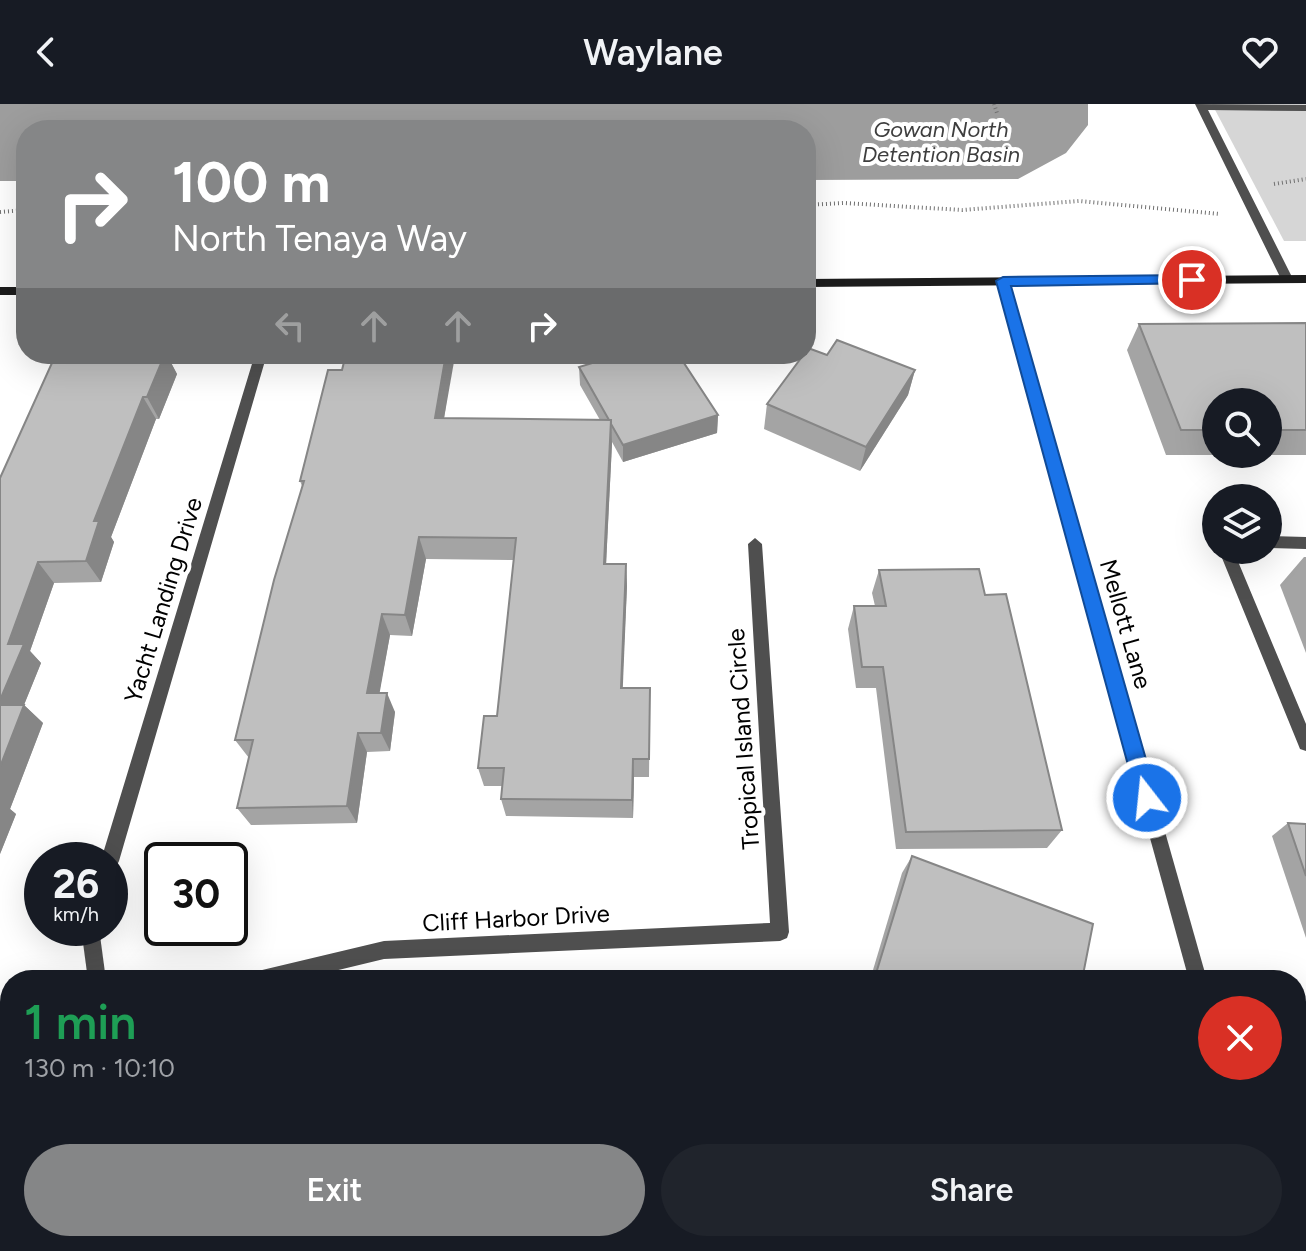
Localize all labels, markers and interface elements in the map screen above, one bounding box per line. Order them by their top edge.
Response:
icon: back [24,30,68,74]
icon: heart [1238,30,1282,74]
text: Waylane [583,31,723,74]
water label: Gowan North Detention Basin [862,116,1020,168]
text: 100 m [172,149,330,216]
icon: right [40,152,144,256]
text: North Tenaya Way [172,217,467,260]
pin [1158,246,1226,314]
icon: arrive [1170,258,1214,302]
icon: left [268,304,312,348]
icon: ahead [352,304,396,348]
icon: ahead [436,304,480,348]
icon: right [520,304,564,348]
map controls [1202,388,1282,564]
button: search [1202,388,1282,468]
button: layers [1202,484,1282,564]
street label: Yacht Landing Drive [118,494,208,706]
street label: Mellott Lane [1094,556,1158,692]
street label: Tropical Island Circle [721,628,765,850]
position arrow [1105,756,1189,840]
speed limit sign: 30 [144,842,248,946]
text: 26 [53,860,99,908]
street label: Cliff Harbor Drive [422,899,610,937]
text: km/h [53,902,99,926]
text: 1 min [24,993,136,1051]
button: close [1198,996,1282,1080]
text: 130 m · 10:10 [24,1052,175,1084]
button: Exit [24,1144,645,1236]
button: Share [661,1144,1282,1236]

